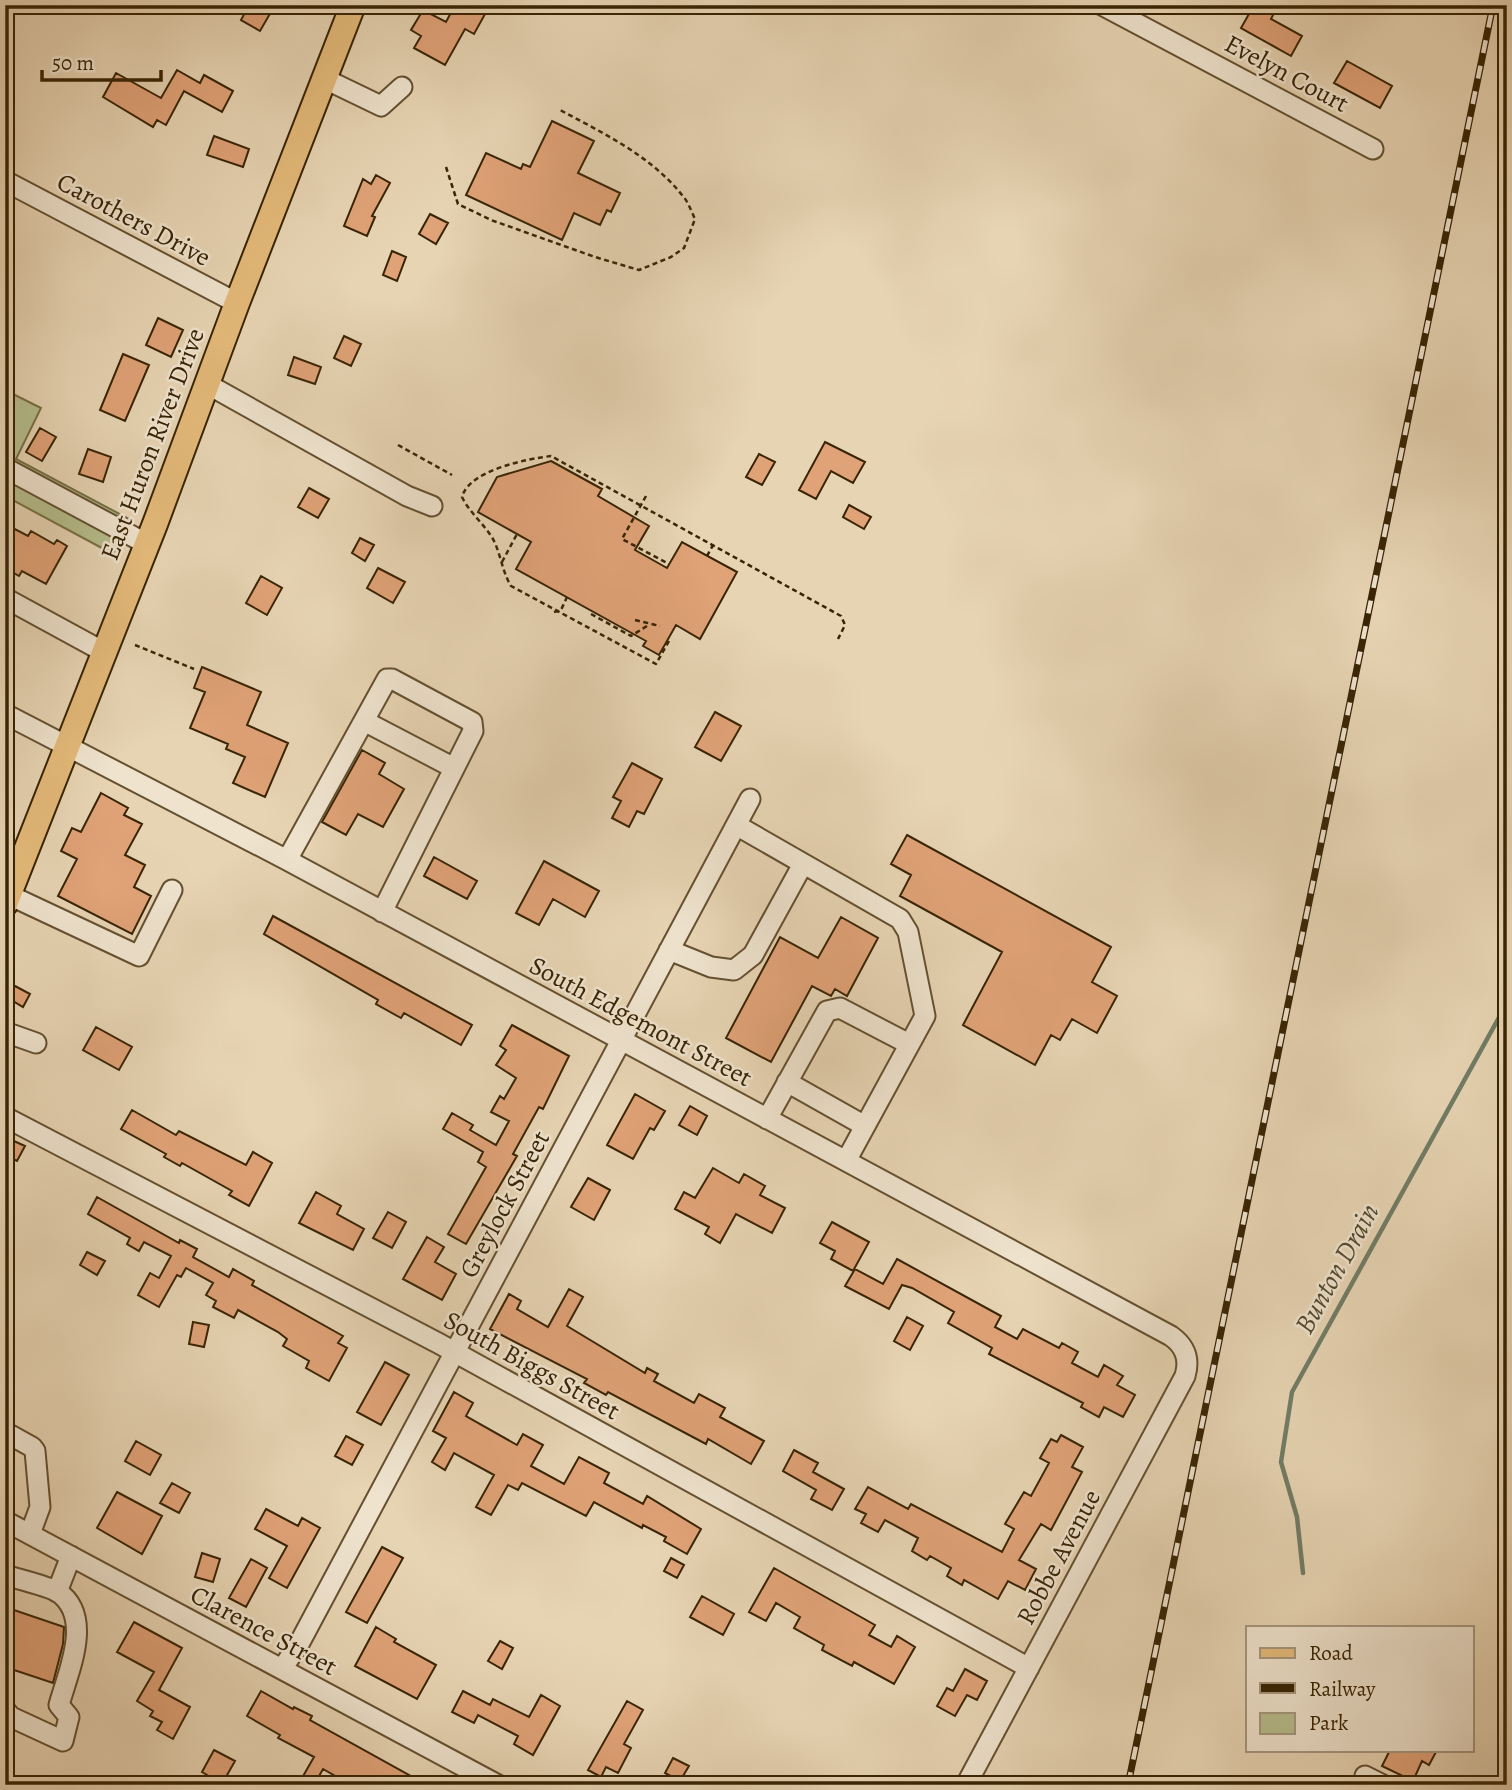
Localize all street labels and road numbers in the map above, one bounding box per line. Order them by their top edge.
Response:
street label: Evelyn Court [1218,26,1355,121]
street label: Carothers Drive [51,164,217,275]
street label: East Huron River Drive [92,323,213,565]
street label: South Edgemont Street [523,948,759,1095]
street label: Greylock Street [451,1124,558,1284]
street label: South Biggs Street [438,1303,626,1428]
street label: Robbe Avenue [1008,1483,1109,1631]
street label: Clarence Street [184,1577,344,1684]

